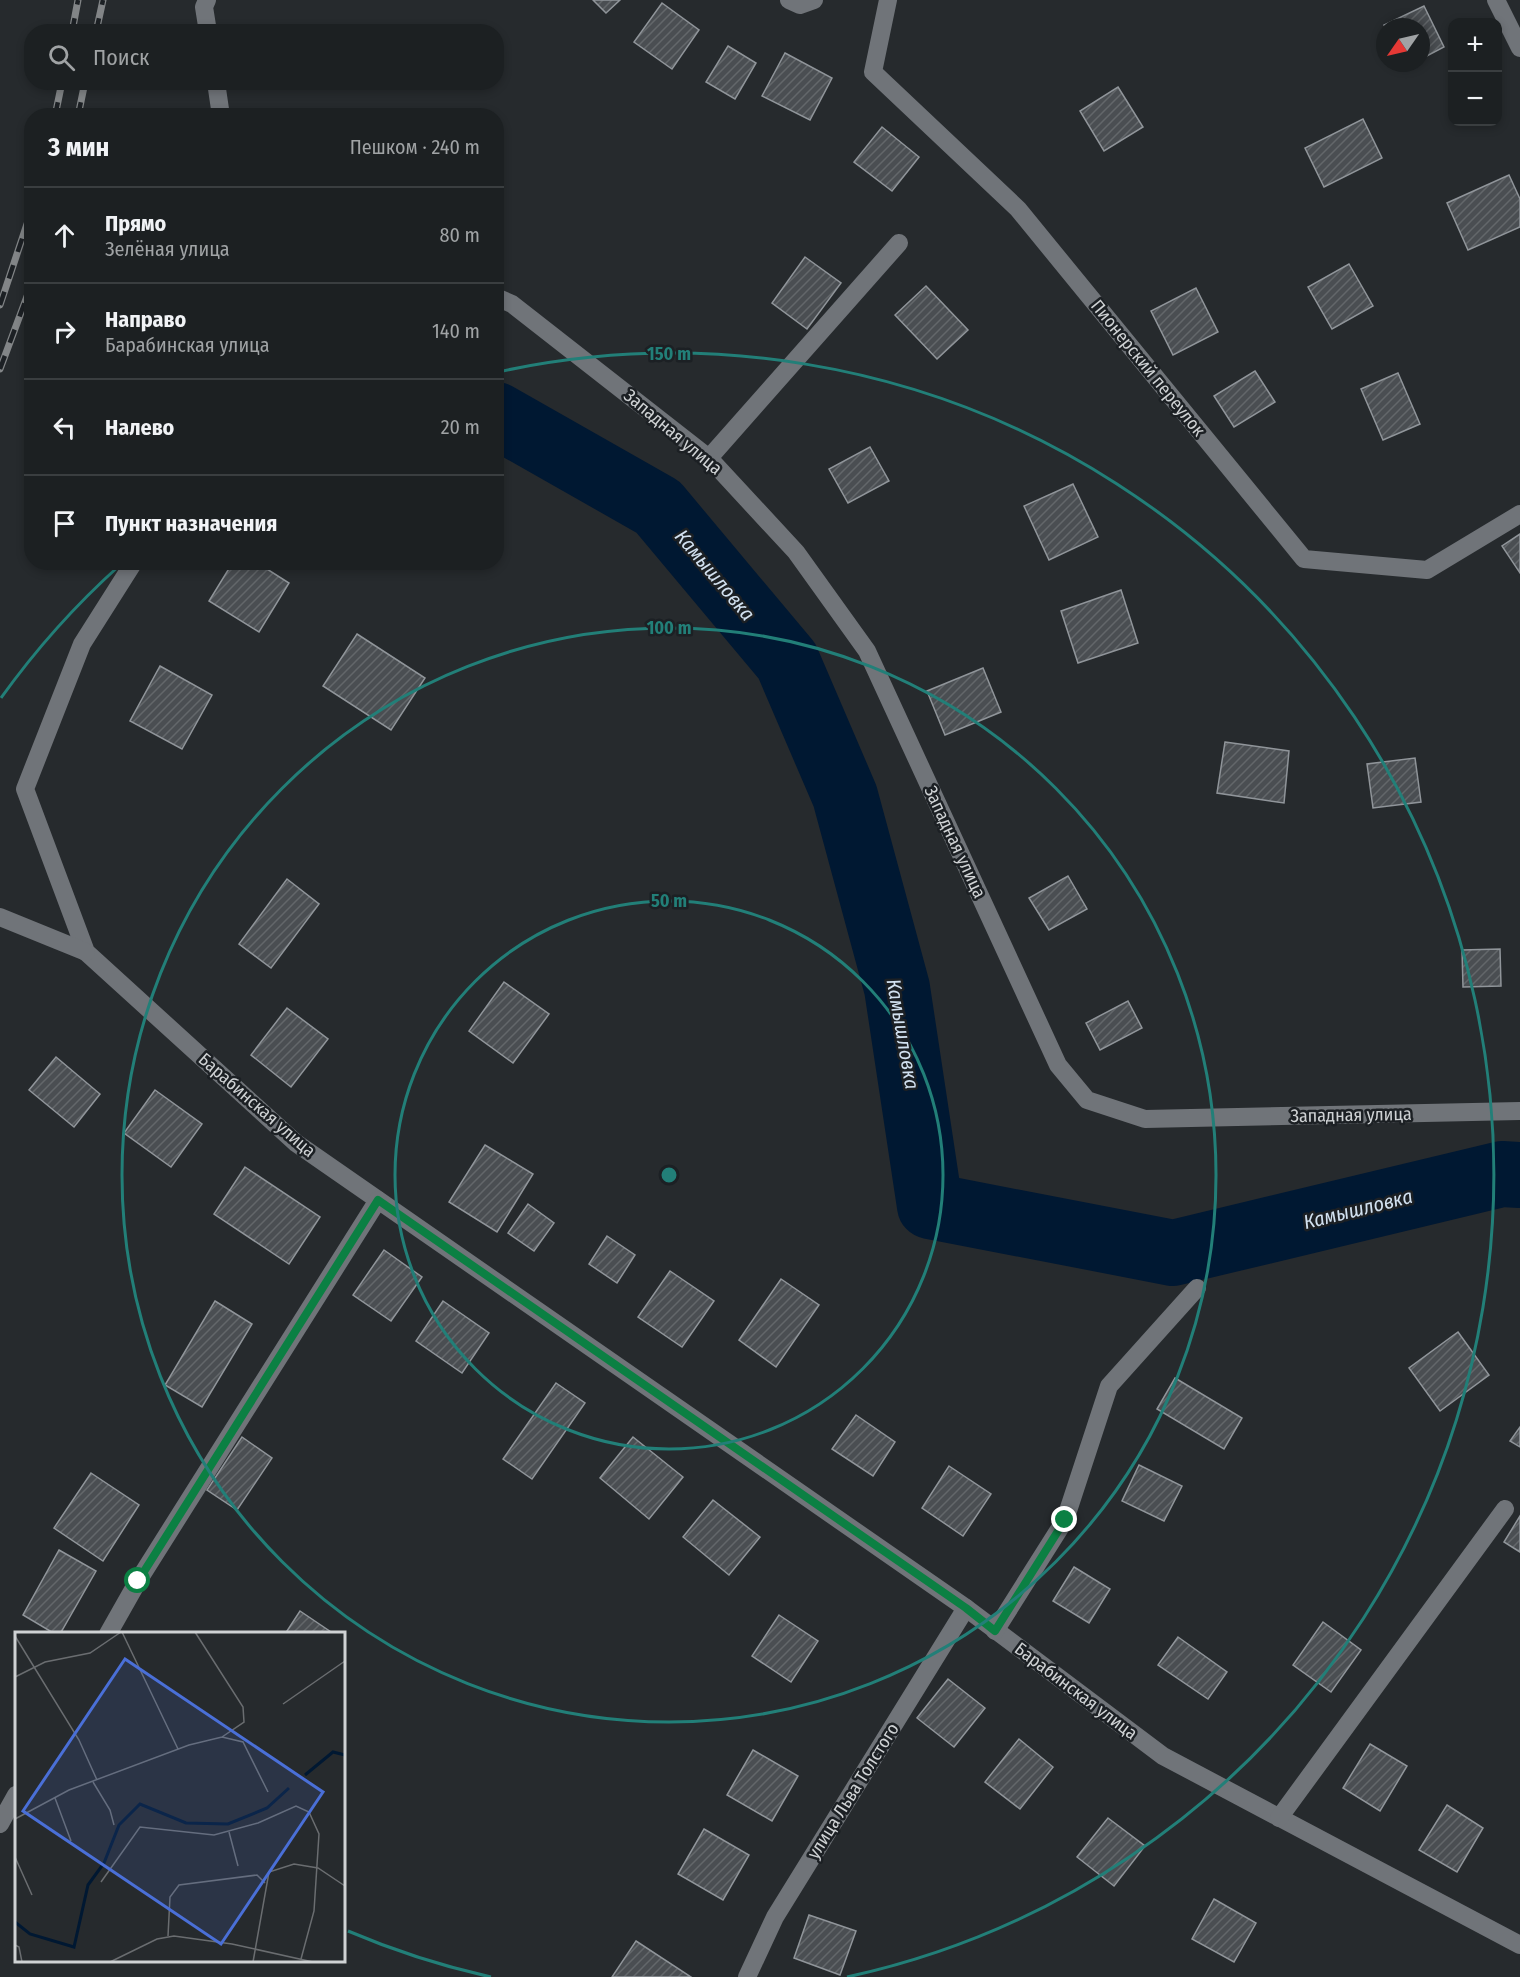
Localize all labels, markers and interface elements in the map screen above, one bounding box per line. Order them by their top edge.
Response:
north arrow [1376,18,1430,72]
map controls [1448,18,1502,126]
button: + [1448,18,1502,72]
search box [24,24,504,90]
icon: search [45,41,78,74]
text: Поиск [93,44,149,71]
button: − [1448,72,1502,126]
text: 3 мин [48,132,109,163]
text: Пешком · 240 m [350,135,480,159]
text: Прямо [105,210,166,237]
icon: ahead [48,219,81,252]
text: 80 m [440,223,480,247]
text: Зелёная улица [105,237,230,261]
street label: Пионерский переулок [1086,295,1210,441]
text: Направо [105,306,186,333]
icon: right [48,315,81,348]
text: 140 m [432,319,480,343]
text: Барабинская улица [105,333,270,357]
text: 150 m [647,343,691,365]
street label: Западная улица [619,385,727,480]
icon: left [48,411,81,444]
text: Налево [105,414,174,441]
text: 20 m [441,415,480,439]
icon: arrive [48,507,81,540]
text: Пункт назначения [105,510,277,537]
water label: Камышловка [670,524,760,626]
text: 100 m [647,617,691,639]
street label: Западная улица [919,782,991,902]
text: 50 m [651,890,687,912]
water label: Камышловка [881,977,925,1091]
street label: Барабинская улица [194,1048,320,1162]
street label: Западная улица [1290,1103,1412,1127]
centre of rings [659,1165,679,1185]
water label: Камышловка [1301,1184,1415,1234]
route end [1051,1506,1077,1532]
route start [124,1567,150,1593]
inset map [15,1632,345,1962]
street label: Барабинская улица [1010,1638,1142,1744]
street label: улица Льва Толстого [802,1719,904,1863]

